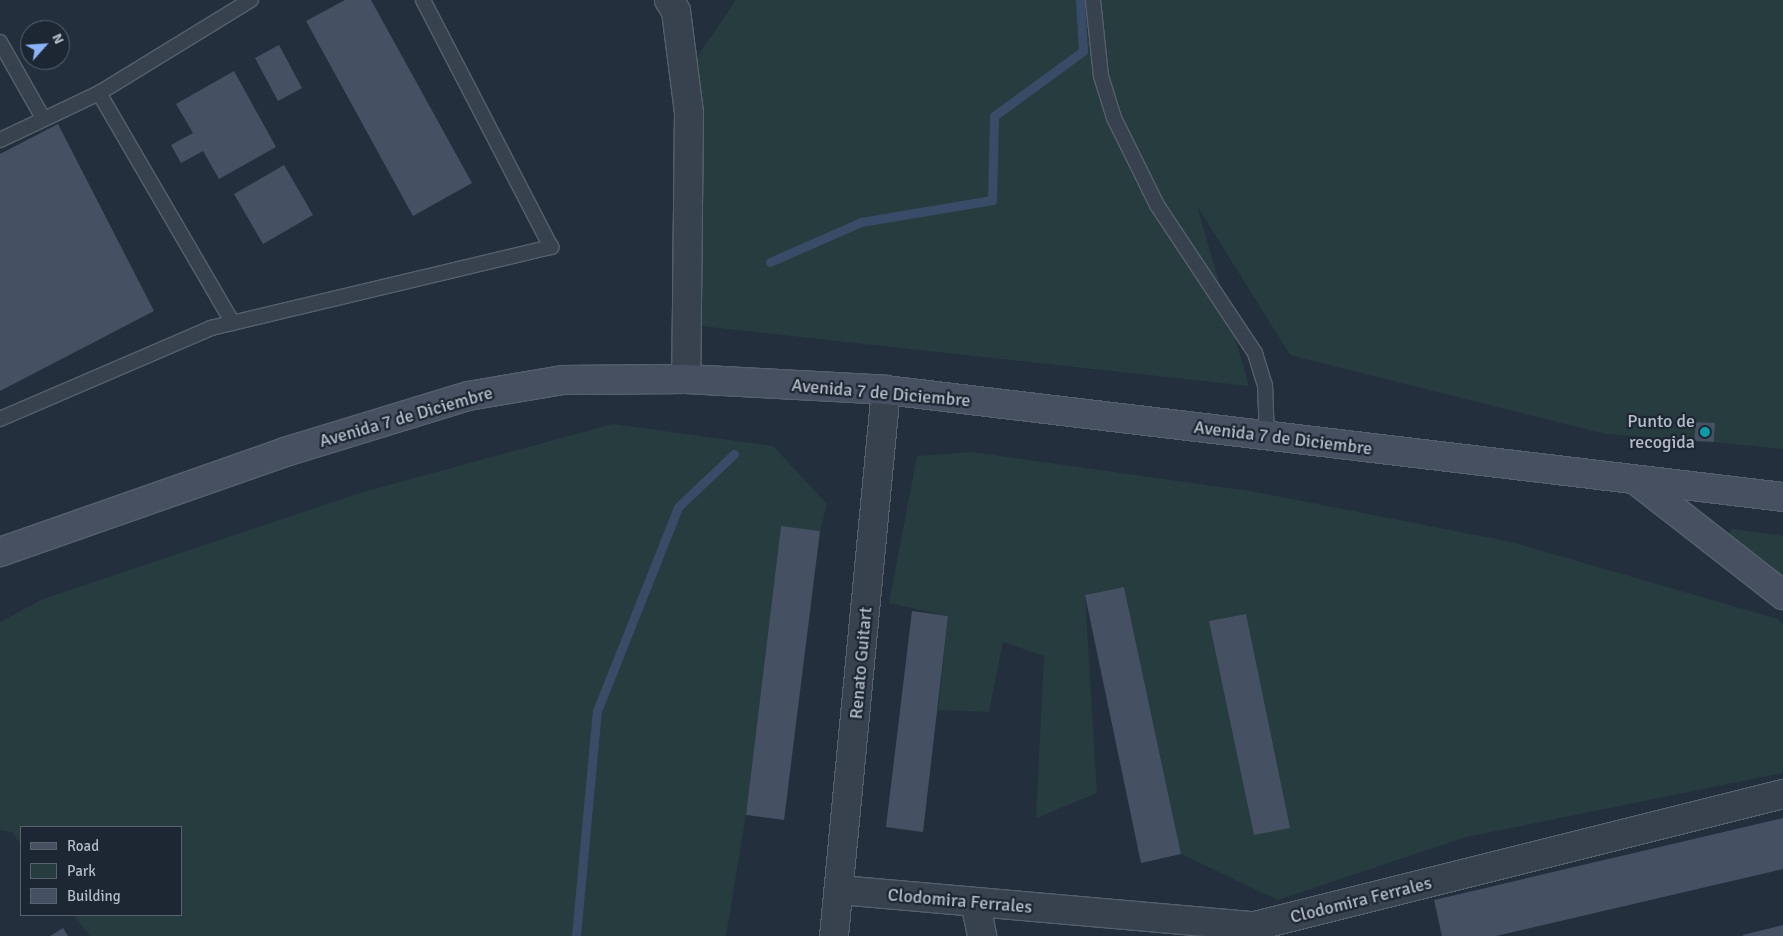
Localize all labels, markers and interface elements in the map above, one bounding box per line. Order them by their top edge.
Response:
north arrow [20,20,70,70]
text: N [48,31,68,47]
street label: Avenida 7 de Diciembre [791,374,971,412]
street label: Avenida 7 de Diciembre [317,382,495,452]
place label: Punto de recogida [1627,411,1695,454]
street label: Avenida 7 de Diciembre [1193,416,1373,460]
marker: Punto de recogida [1699,426,1711,438]
street label: Renato Guitart [845,606,877,720]
legend [20,826,182,916]
text: Road [67,837,99,855]
text: Park [67,862,96,880]
street label: Clodomira Ferrales [1288,872,1434,928]
street label: Clodomira Ferrales [887,884,1033,918]
text: Building [67,887,121,905]

